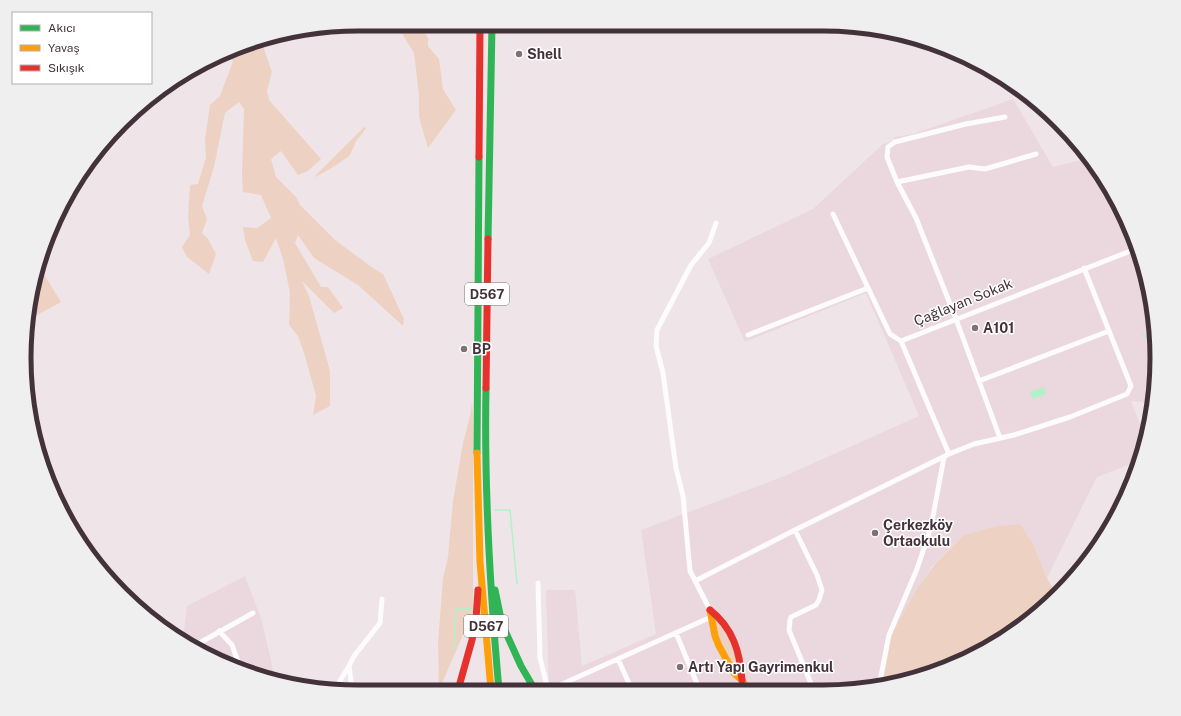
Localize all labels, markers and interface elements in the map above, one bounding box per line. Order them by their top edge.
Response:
legend [12,12,152,84]
text: Akıcı [48,21,76,35]
text: Yavaş [48,41,80,55]
place label: Shell [527,46,562,62]
marker: Shell [514,49,524,59]
text: Sıkışık [48,61,85,75]
street label: Çağlayan Sokak [911,275,1015,329]
road number: D567 [465,283,509,305]
place label: A101 [983,320,1014,336]
marker: A101 [970,323,980,333]
place label: BP [472,341,491,357]
marker: BP [459,344,469,354]
place label: Çerkezköy Ortaokulu [883,517,953,549]
marker: Çerkezköy Ortaokulu [870,528,880,538]
road number: D567 [464,615,508,637]
place label: Artı Yapı Gayrimenkul [688,659,834,675]
marker: Artı Yapı Gayrimenkul [675,662,685,672]

